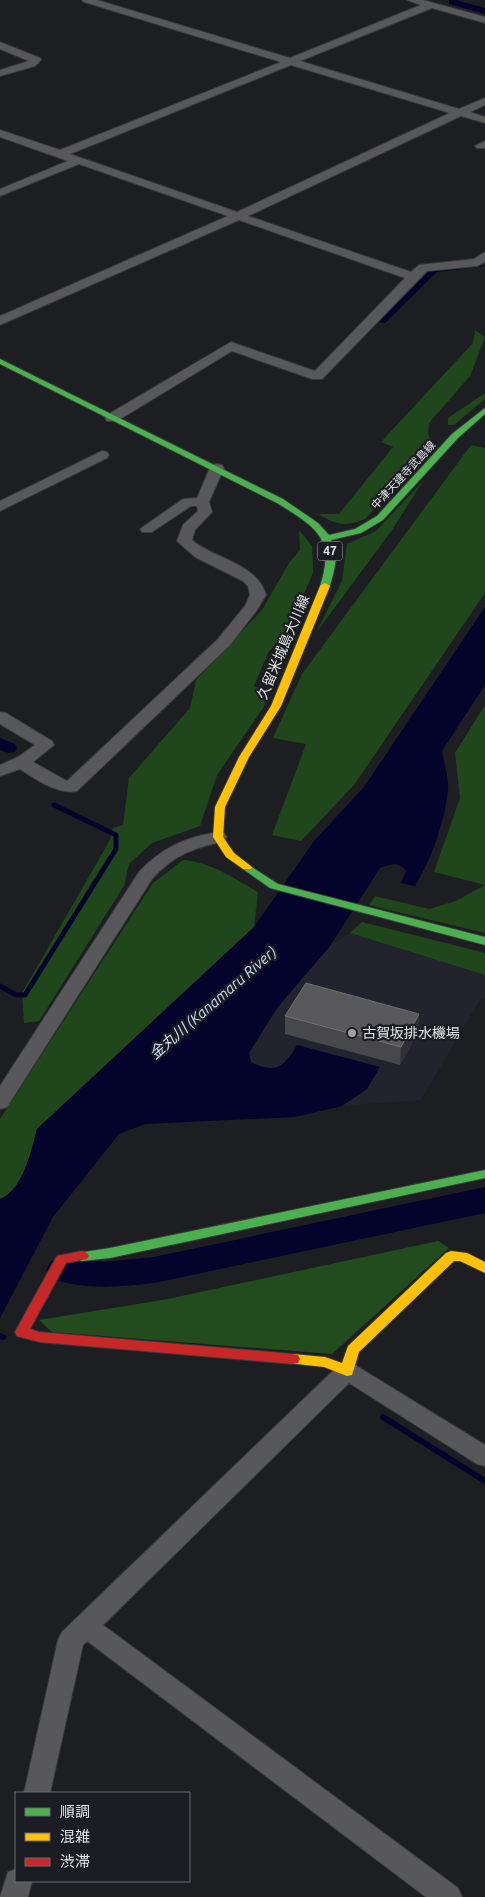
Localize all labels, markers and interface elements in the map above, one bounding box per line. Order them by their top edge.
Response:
street label: 中津天建寺武島線 [369,439,437,511]
road number: 47 [318,542,342,560]
street label: 久留米城島大川線 [254,592,312,702]
water label: 金丸川 (Kanamaru River) [146,943,280,1062]
place label: 古賀坂排水機場 [362,1025,460,1041]
marker: 古賀坂排水機場 [346,1027,358,1039]
legend [15,1792,190,1882]
text: 順調 [60,1803,90,1820]
text: 混雑 [60,1828,90,1845]
text: 渋滞 [60,1853,90,1870]

